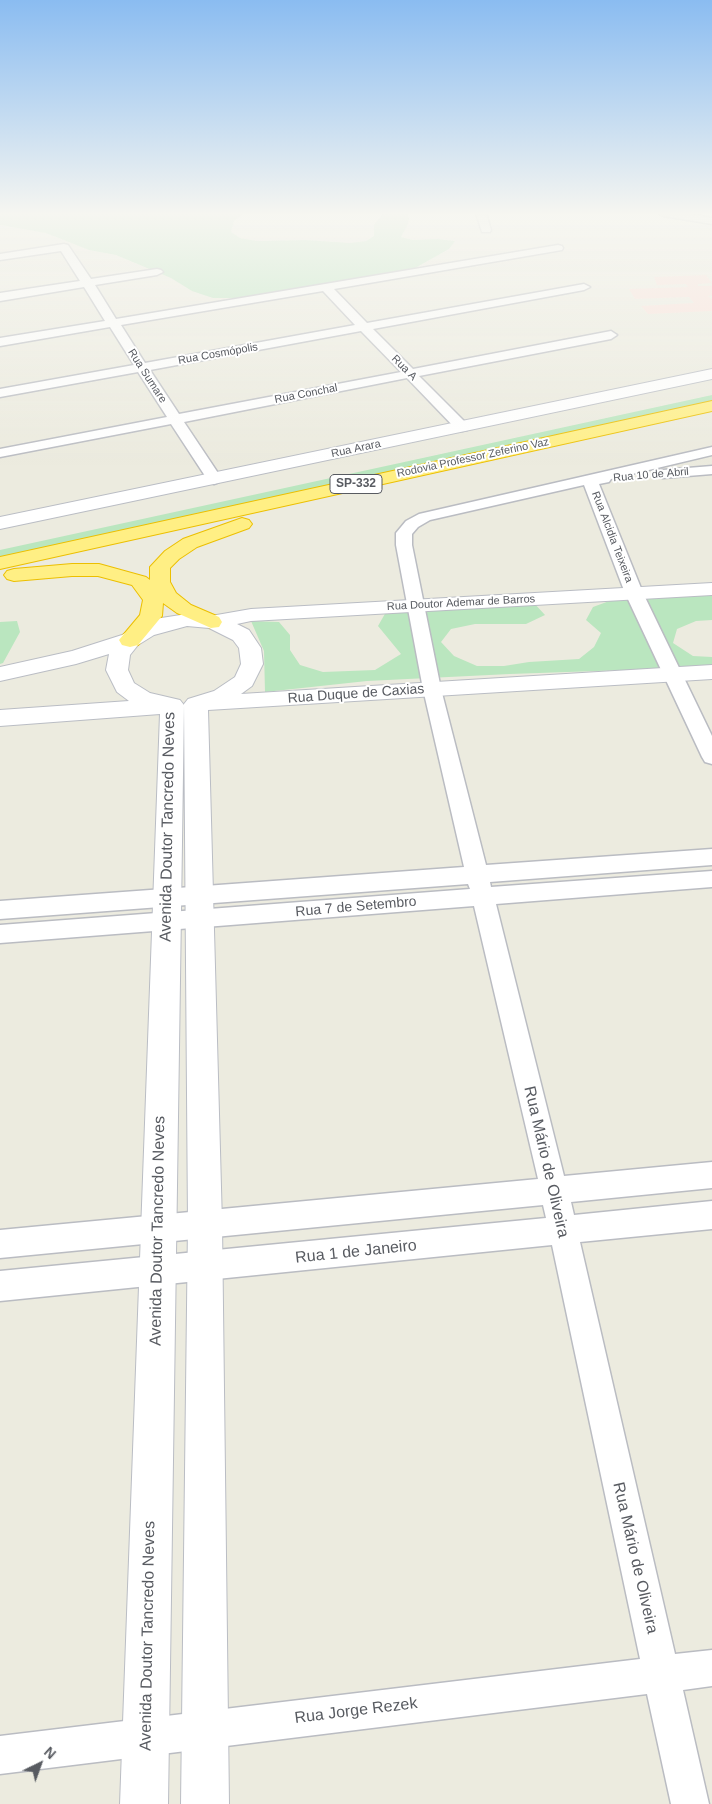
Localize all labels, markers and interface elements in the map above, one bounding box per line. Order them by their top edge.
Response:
street label: Rua Cosmópolis [177,340,259,368]
street label: Rua Sumare [125,347,169,405]
street label: Rua A [389,353,419,383]
street label: Rua Conchal [274,381,338,407]
street label: Rodovia Professor Zeferino Vaz [396,435,550,481]
street label: Rua Arara [330,437,382,461]
street label: Rua 10 de Abril [613,465,689,485]
road number: SP-332 [330,474,382,494]
street label: Rua Alcidia Teixeira [589,490,635,584]
street label: Rua Doutor Ademar de Barros [386,593,536,613]
street label: Rua Duque de Caxias [287,681,425,707]
street label: Avenida Doutor Tancredo Neves [156,712,180,942]
street label: Rua 7 de Setembro [295,893,417,921]
street label: Rua Mário de Oliveira [519,1084,573,1240]
street label: Avenida Doutor Tancredo Neves [146,1116,170,1346]
street label: Rua 1 de Janeiro [294,1236,418,1268]
street label: Rua Mário de Oliveira [608,1480,662,1636]
street label: Avenida Doutor Tancredo Neves [136,1521,160,1751]
street label: Rua Jorge Rezek [293,1694,419,1728]
north arrow [15,1739,65,1789]
text: N [41,1744,59,1762]

